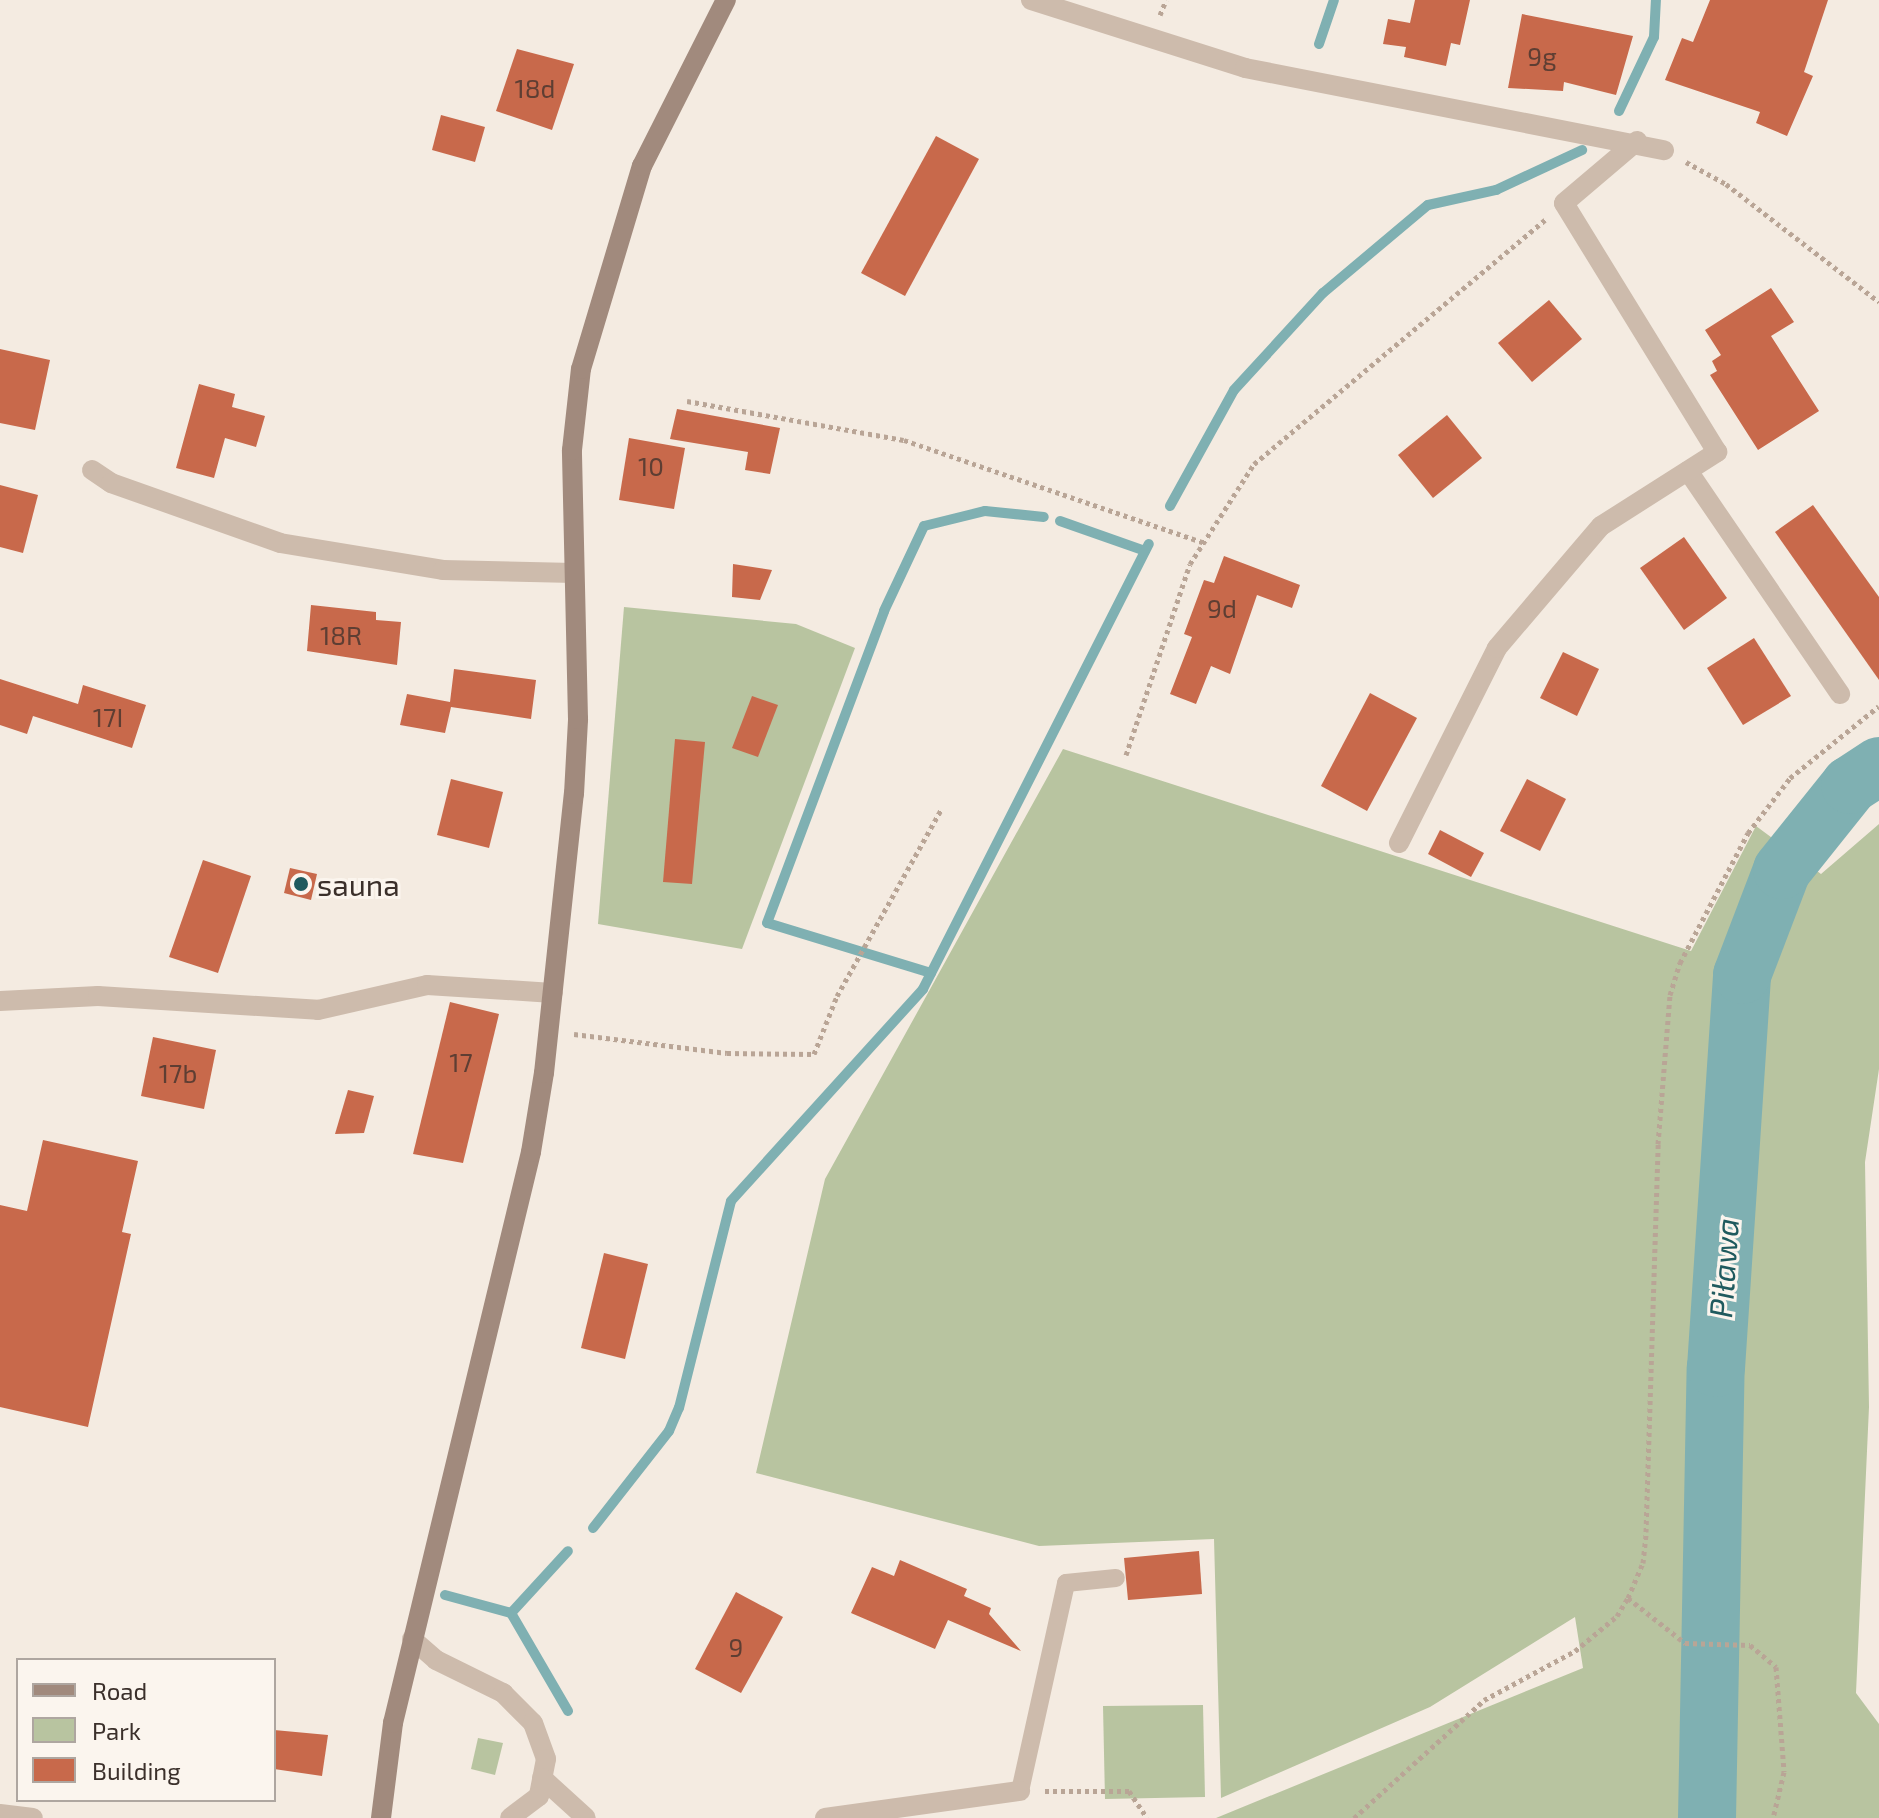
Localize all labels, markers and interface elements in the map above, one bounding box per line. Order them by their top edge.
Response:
house number: 9g [1527,40,1557,72]
house number: 18d [514,72,556,104]
house number: 10 [638,450,664,482]
house number: 9d [1207,592,1237,624]
house number: 18R [320,619,362,651]
house number: 17I [93,701,123,733]
place label: sauna [317,866,400,902]
marker: sauna [292,875,310,893]
house number: 17 [449,1046,473,1078]
house number: 17b [159,1057,197,1089]
water label: Piława [1700,1217,1746,1319]
house number: 9 [729,1631,743,1663]
legend [16,1658,276,1802]
text: Road [92,1676,147,1705]
text: Park [92,1716,141,1745]
text: Building [92,1756,181,1785]

